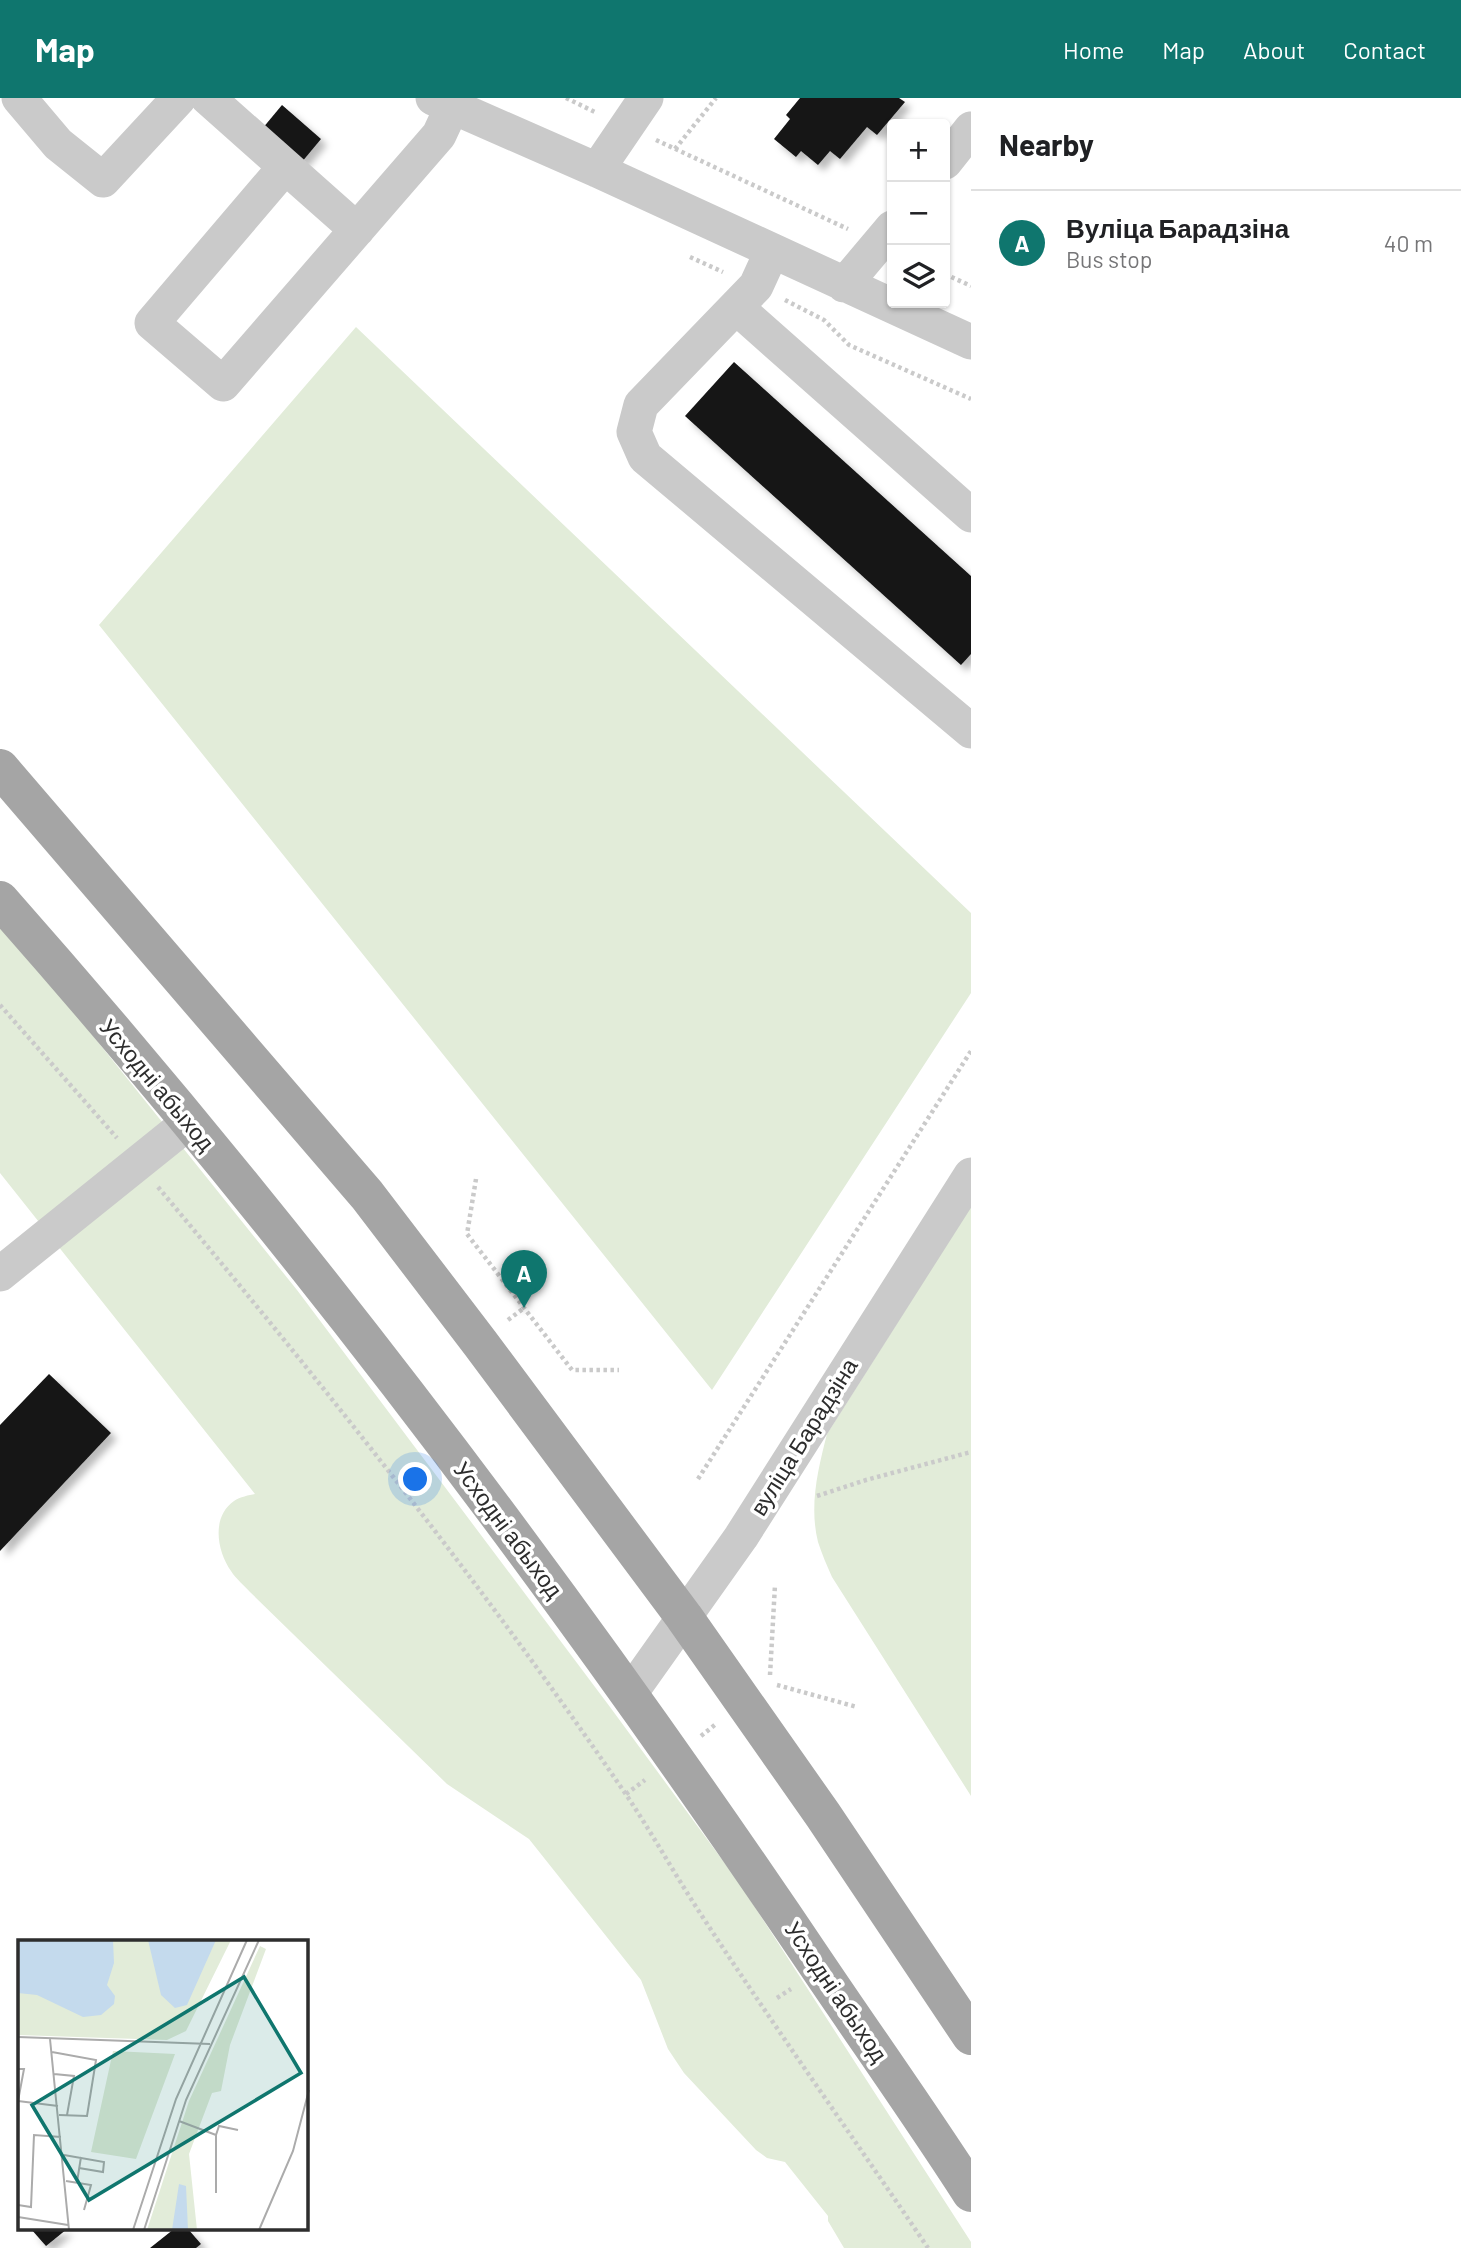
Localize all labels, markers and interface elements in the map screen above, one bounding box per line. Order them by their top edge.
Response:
text: Map [35,29,95,69]
text: Home [1063,35,1124,64]
text: Map [1162,35,1205,64]
text: About [1243,35,1305,64]
text: Contact [1343,35,1426,64]
map controls [887,119,950,308]
button: + [887,119,950,182]
text: Nearby [999,126,1094,162]
button: − [887,182,950,245]
text: Вуліца Барадзіна [1066,212,1289,243]
text: A [1014,229,1030,257]
text: 40 m [1384,229,1433,257]
button: layers [887,245,950,308]
text: Bus stop [1066,245,1152,273]
street label: Усходні абыход [95,1013,221,1156]
pin: A [501,1250,547,1308]
street label: вуліца Барадзіна [744,1353,863,1520]
street label: Усходні абыход [448,1456,569,1604]
your location [398,1462,432,1496]
street label: Усходні абыход [780,1916,894,2067]
inset map [18,1940,308,2230]

